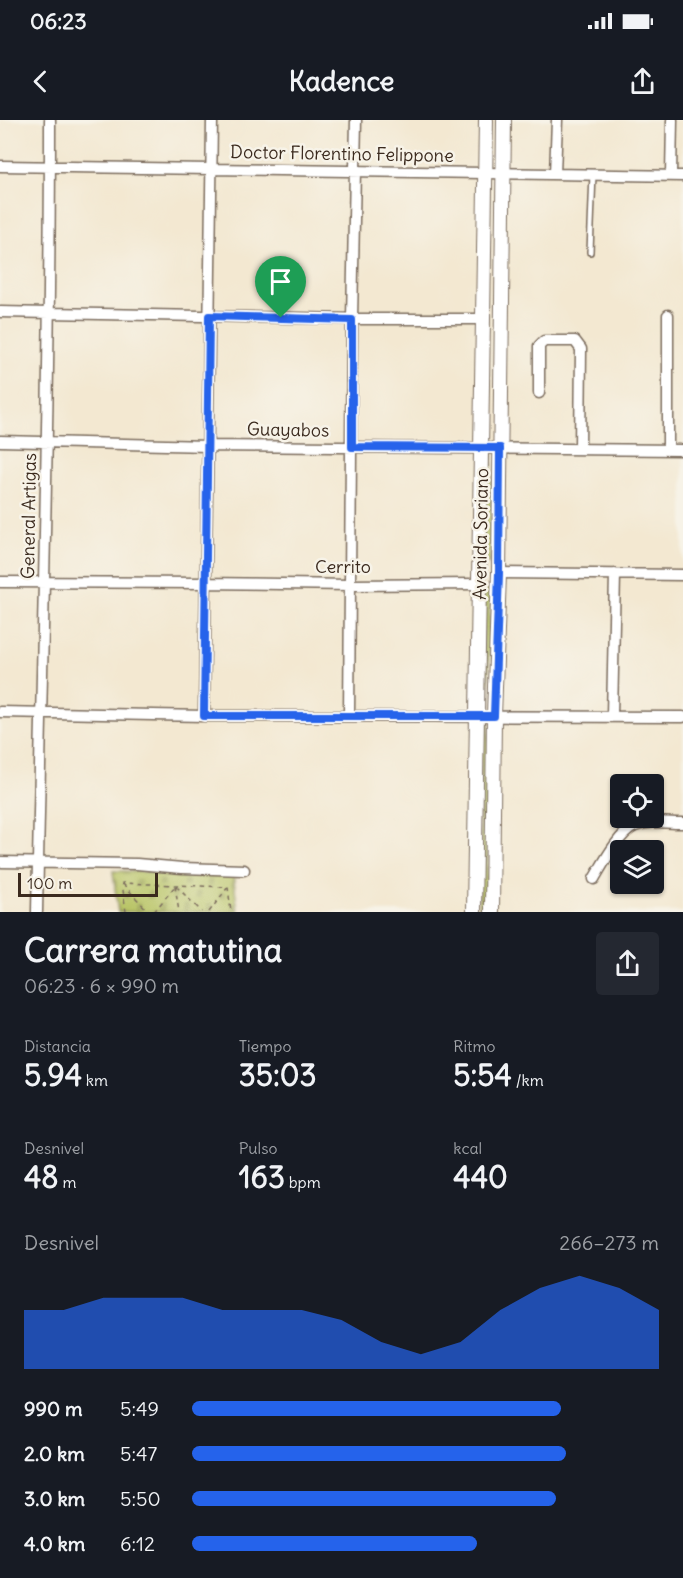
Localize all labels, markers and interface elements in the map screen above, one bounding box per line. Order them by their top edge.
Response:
text: 06:23 [30,7,87,35]
text: Kadence [289,64,394,98]
icon: back [24,65,57,98]
icon: share [626,65,659,98]
street label: Doctor Florentino Felippone [230,140,454,167]
pin [255,256,306,318]
icon: arrive [264,265,297,298]
street label: Guayabos [247,417,329,442]
street label: General Artigas [16,453,41,579]
street label: Avenida Soriano [468,468,493,600]
street label: Cerrito [315,555,371,578]
map controls [610,774,664,894]
button: locate [610,774,664,828]
button: layers [610,840,664,894]
scale bar [18,870,158,898]
text: 100 m [27,873,72,893]
text: Carrera matutina [24,929,282,971]
button: share [596,932,659,995]
text: 06:23 · 6 × 990 m [24,973,179,998]
text: Distancia [24,1036,91,1056]
text: Tiempo [239,1036,291,1056]
text: Ritmo [453,1036,496,1056]
text: 5.94 [24,1056,82,1094]
text: 35:03 [239,1056,317,1094]
text: 5:54 [453,1056,512,1094]
text: km [82,1070,108,1090]
text: /km [512,1070,544,1090]
text: Desnivel [24,1138,84,1158]
text: Pulso [239,1138,277,1158]
text: kcal [453,1138,482,1158]
text: 48 [24,1158,59,1196]
text: 163 [239,1158,285,1196]
text: 440 [453,1158,508,1196]
text: m [59,1172,76,1192]
text: bpm [285,1172,321,1192]
text: Desnivel [24,1230,99,1255]
text: 266–273 m [559,1230,659,1255]
text: 990 m [24,1396,82,1421]
text: 5:49 [120,1396,159,1421]
text: 2.0 km [24,1441,85,1466]
text: 5:47 [120,1441,157,1466]
text: 3.0 km [24,1486,85,1511]
text: 5:50 [120,1486,161,1511]
text: 4.0 km [24,1531,85,1556]
text: 6:12 [120,1531,155,1556]

